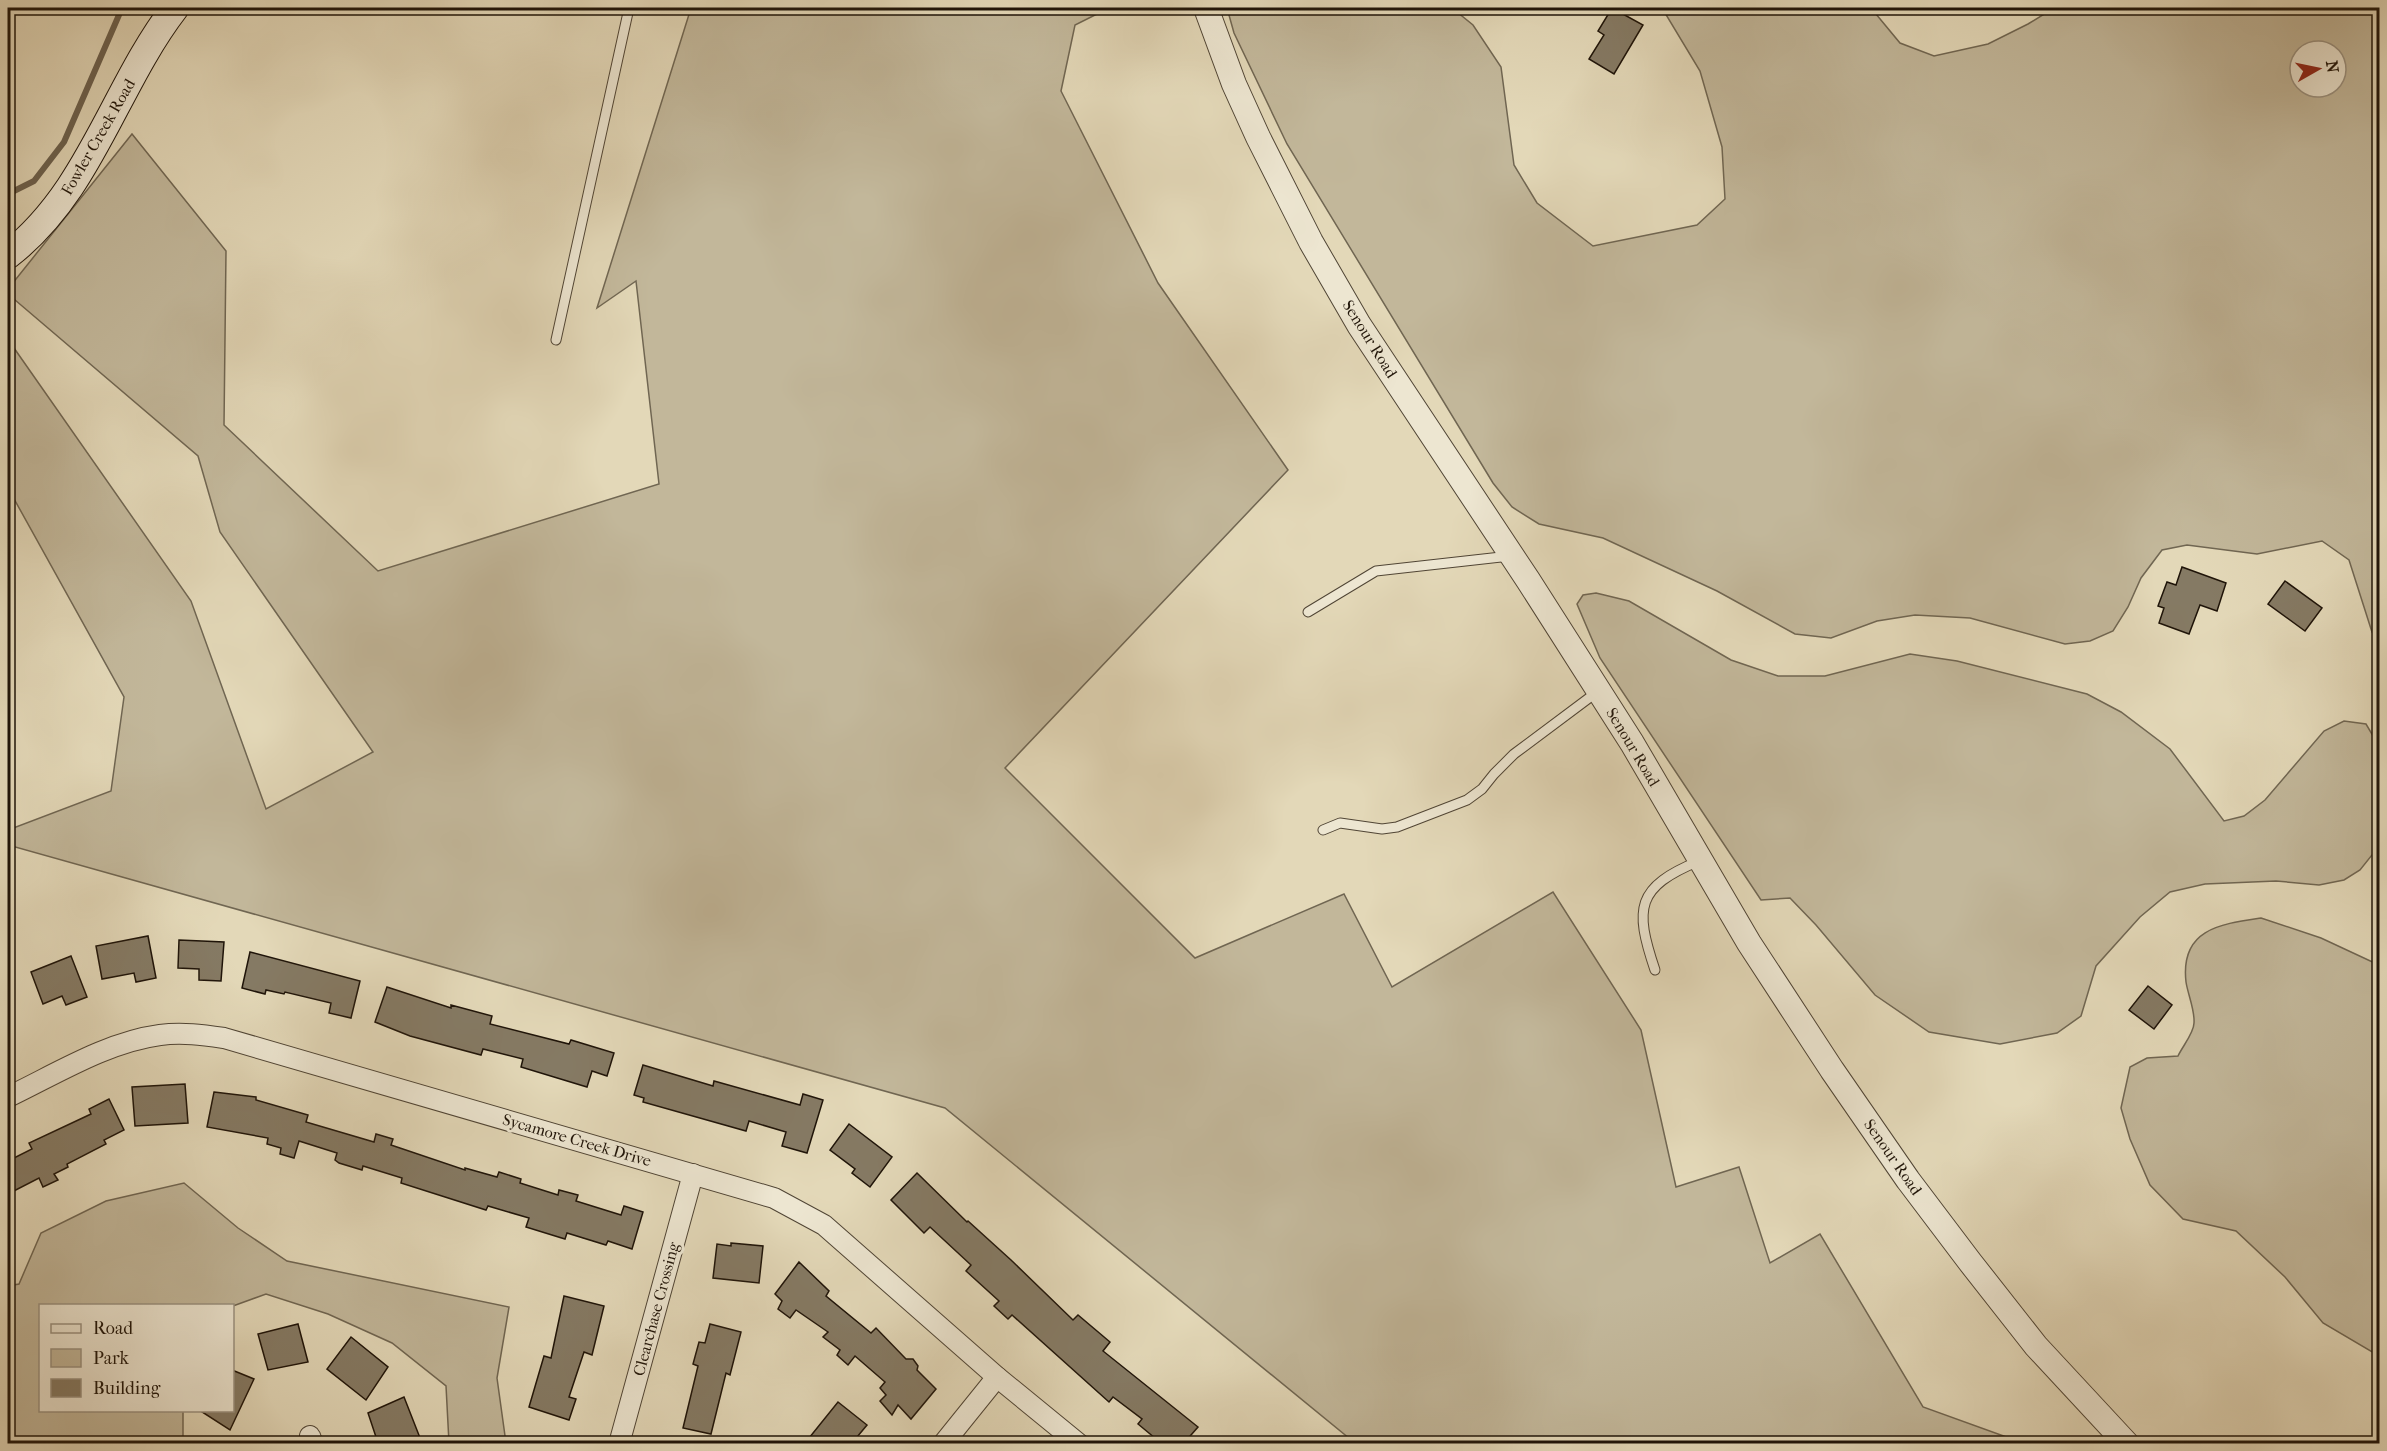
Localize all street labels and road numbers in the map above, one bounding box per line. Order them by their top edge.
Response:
street label: Fowler Creek Road [57,75,139,198]
street label: Senour Road [1339,297,1402,382]
street label: Senour Road [1602,704,1664,790]
street label: Sycamore Creek Drive [500,1110,654,1170]
street label: Senour Road [1860,1115,1926,1199]
street label: Clearchase Crossing [629,1240,683,1378]

